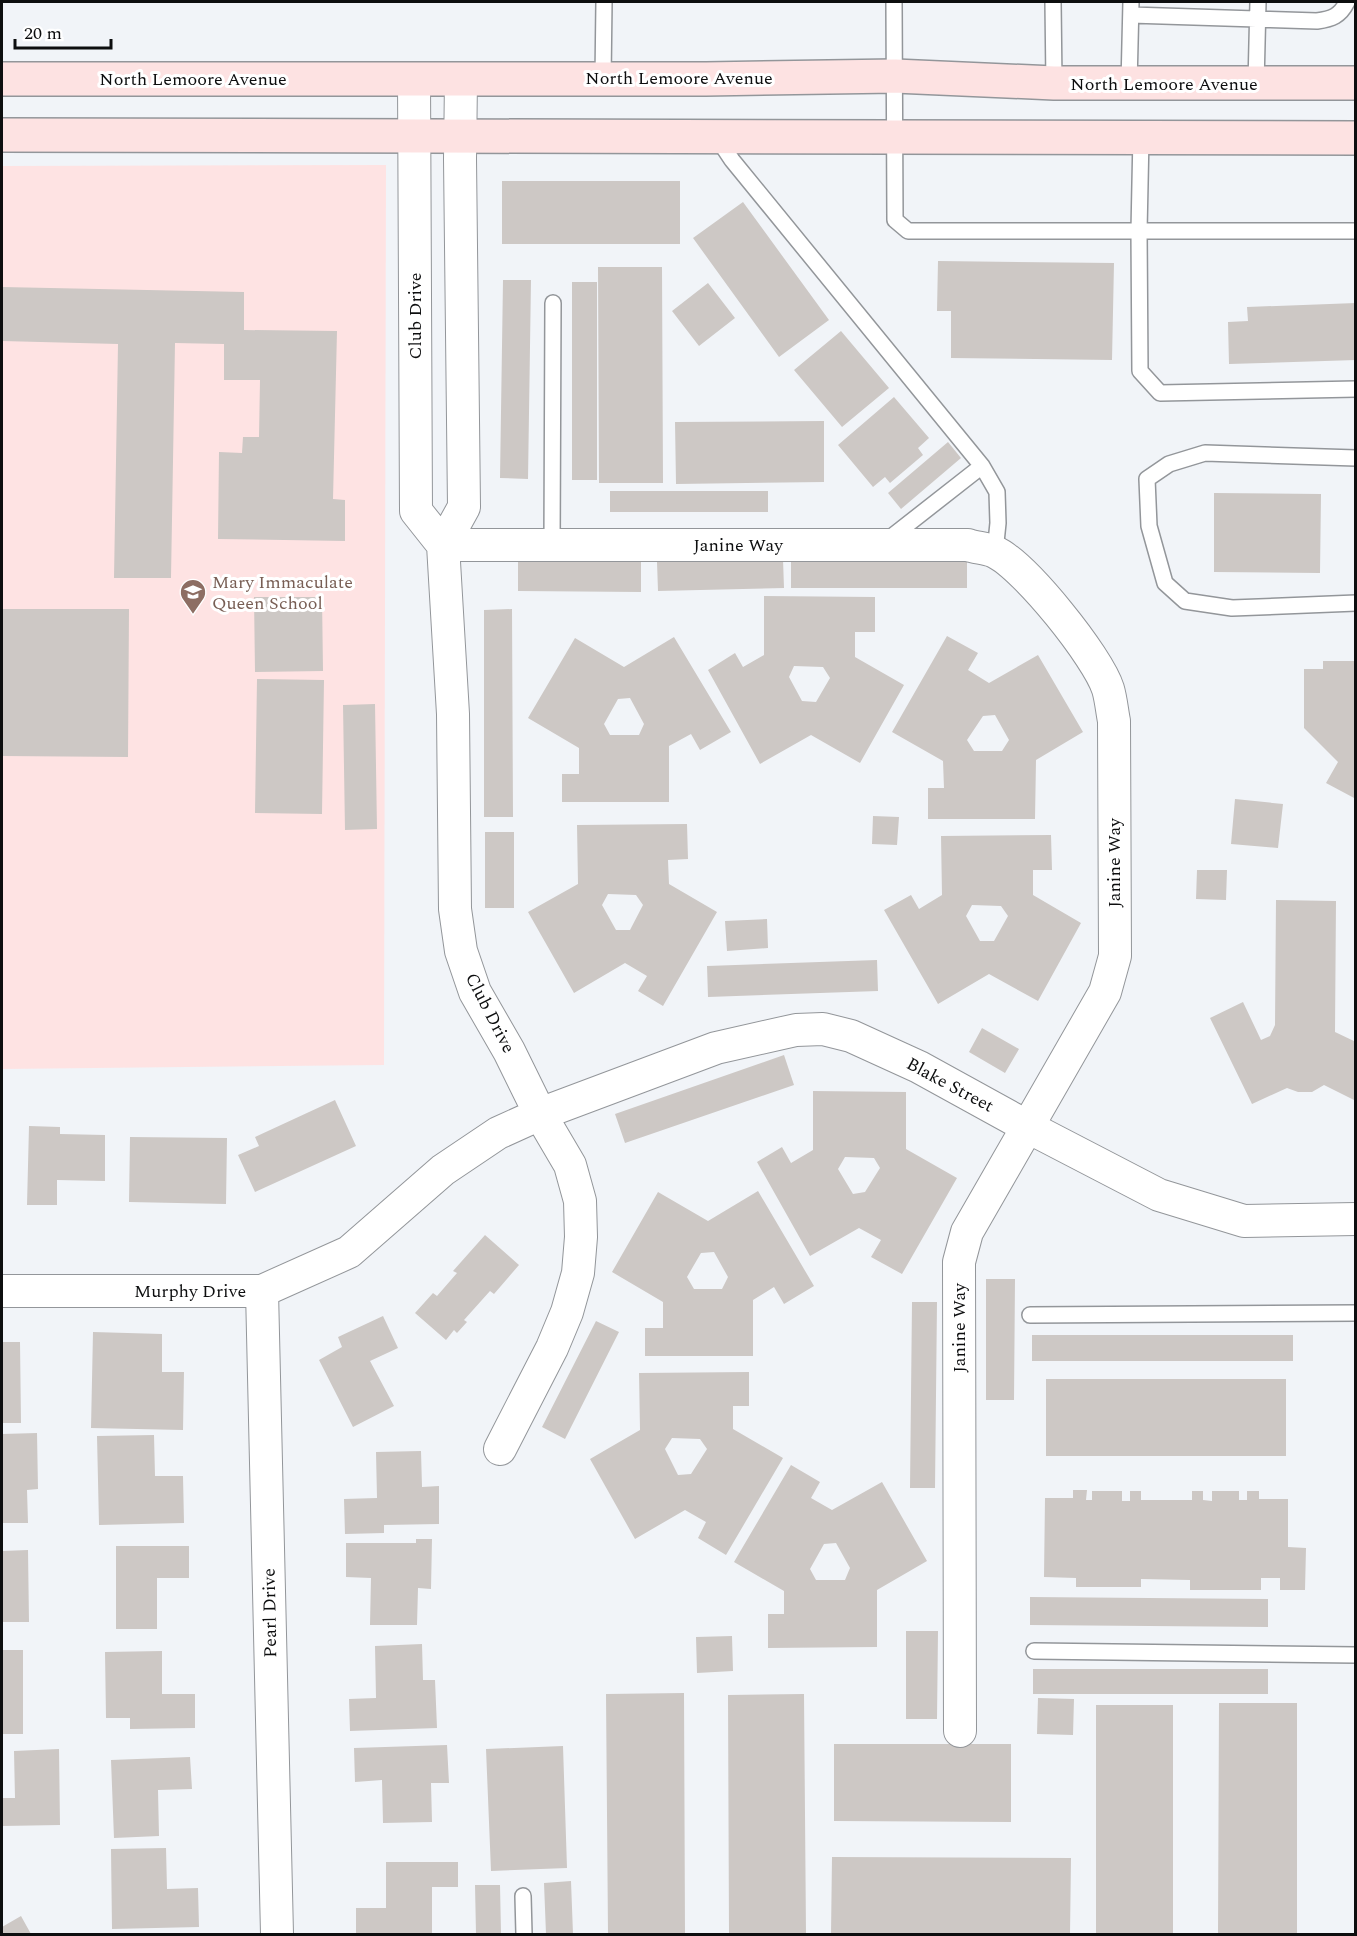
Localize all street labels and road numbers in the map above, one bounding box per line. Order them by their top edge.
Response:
street label: North Lemoore Avenue [585,65,773,92]
street label: North Lemoore Avenue [99,66,287,93]
street label: North Lemoore Avenue [1070,71,1258,98]
street label: Club Drive [402,272,429,360]
street label: Janine Way [693,532,784,559]
street label: Janine Way [1101,817,1128,908]
street label: Club Drive [458,968,522,1058]
street label: Blake Street [901,1051,999,1119]
street label: Murphy Drive [134,1278,246,1305]
street label: Janine Way [946,1282,973,1373]
street label: Pearl Drive [256,1568,284,1658]

